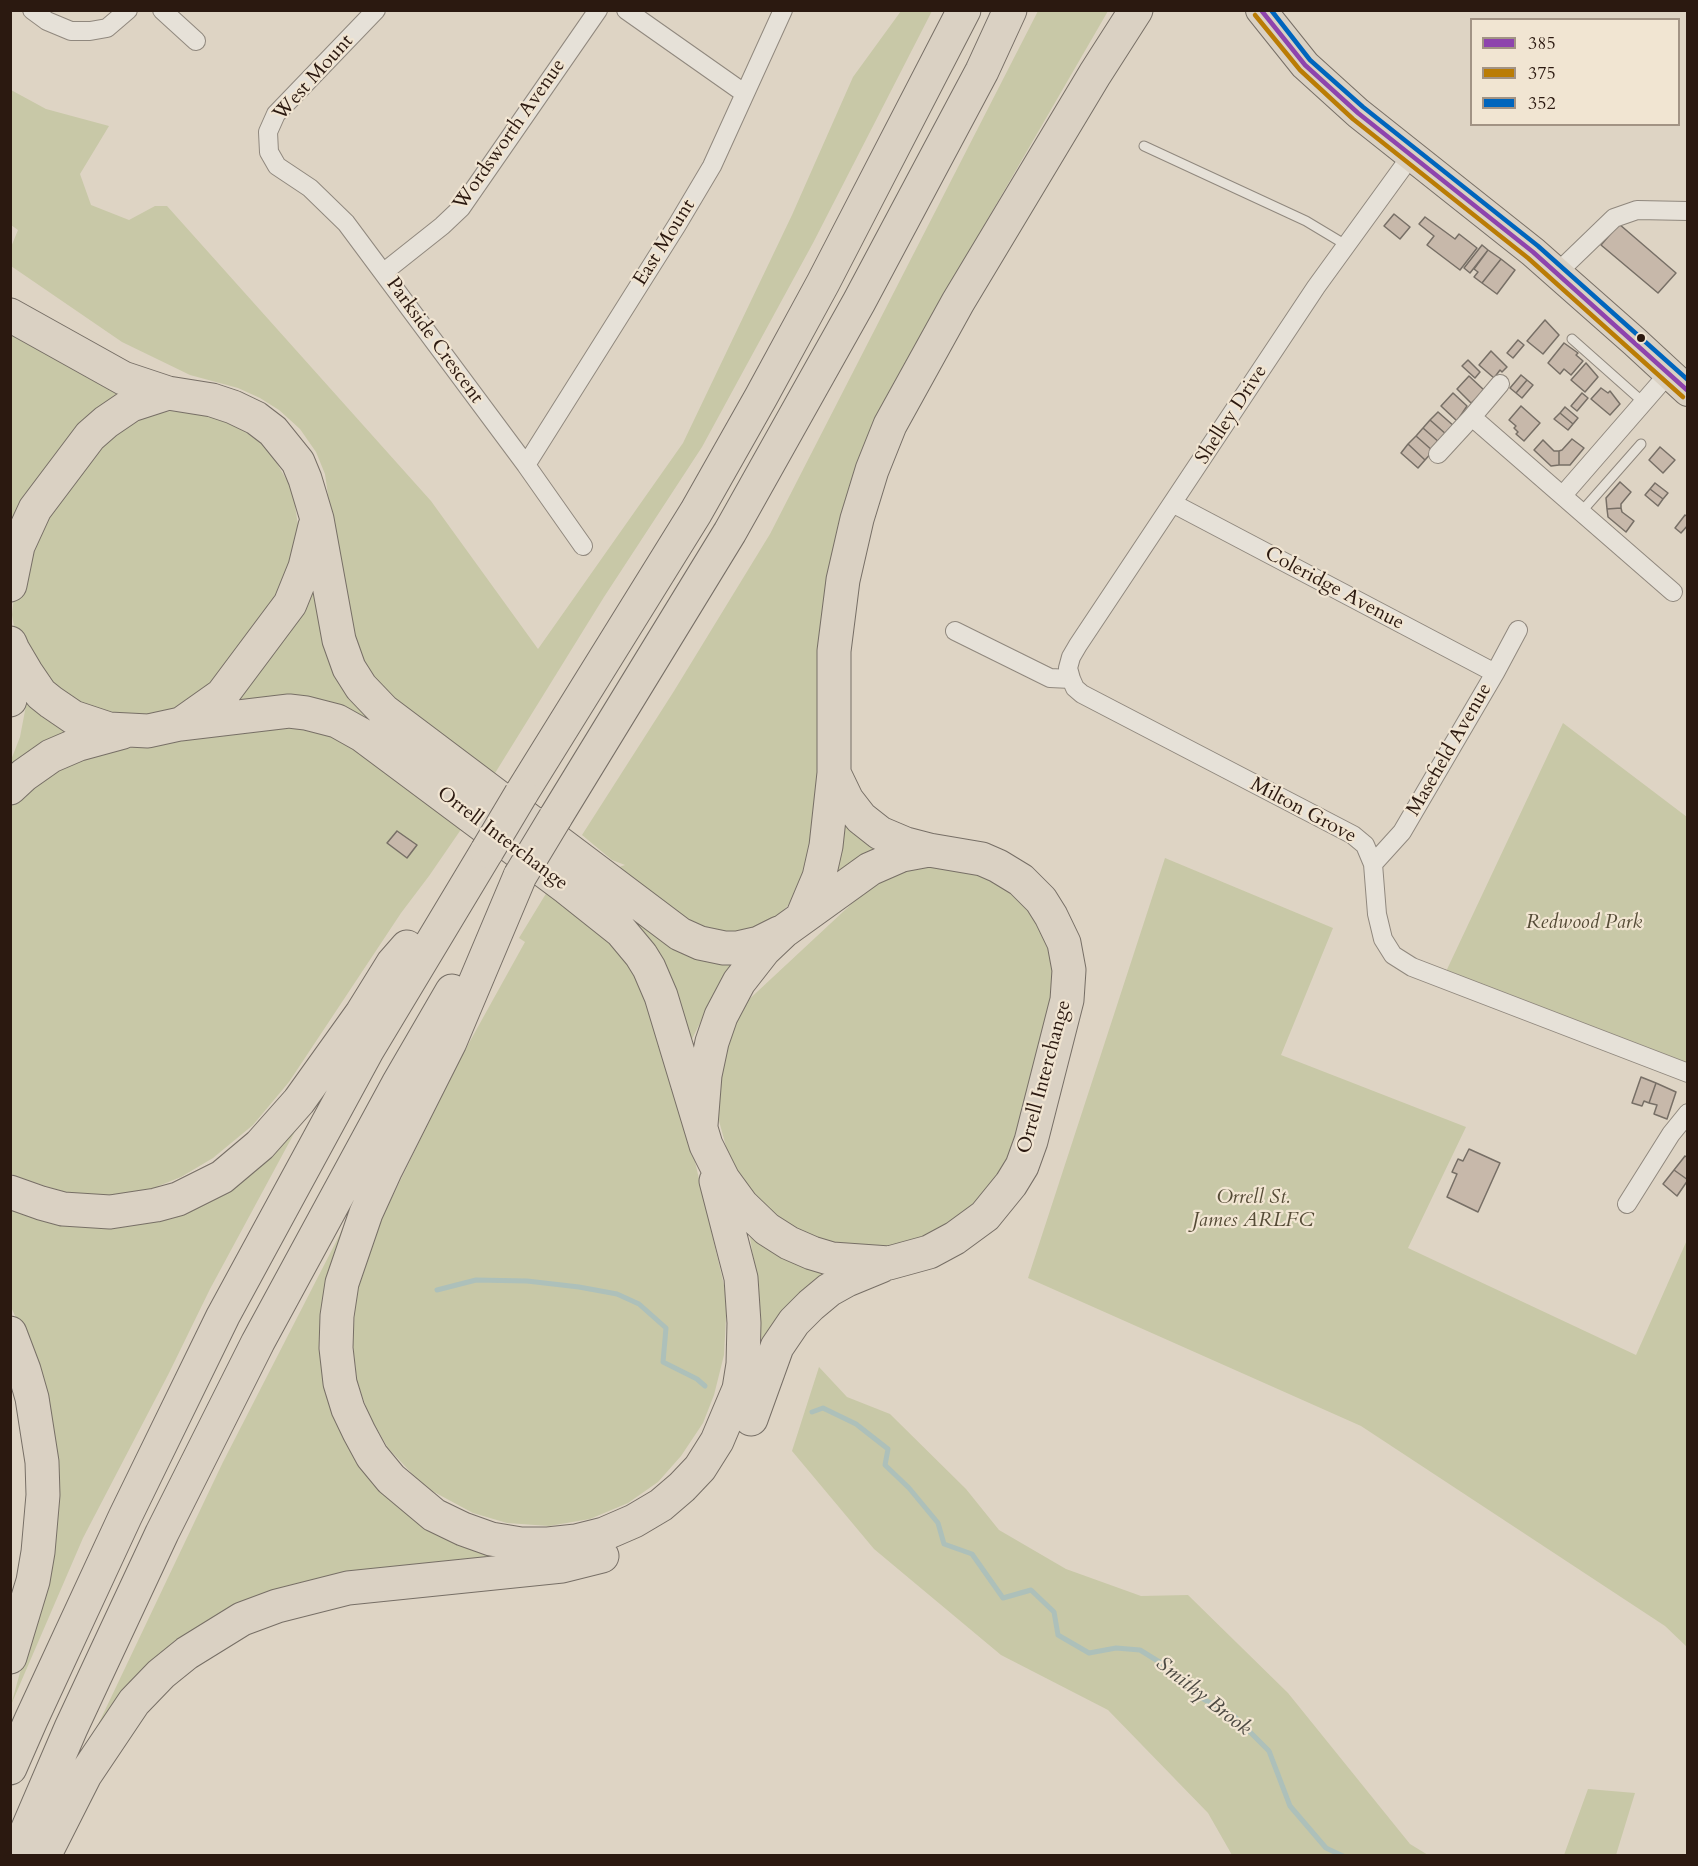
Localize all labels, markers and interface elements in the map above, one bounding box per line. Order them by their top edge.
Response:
legend [1470,18,1680,126]
street label: West Mount [269,30,359,126]
text: 385 [1528,31,1556,56]
street label: Wordsworth Avenue [449,55,571,215]
text: 375 [1528,61,1556,86]
text: 352 [1528,91,1556,116]
street label: East Mount [629,195,701,291]
street label: Parkside Crescent [380,273,488,409]
unlabelled marker [1635,332,1647,344]
street label: Shelley Drive [1191,361,1273,469]
street label: Coleridge Avenue [1260,542,1408,636]
street label: Masefield Avenue [1402,679,1498,821]
street label: Milton Grove [1246,773,1360,849]
street label: Orrell Interchange [432,782,572,896]
park label: Redwood Park [1526,911,1642,935]
street label: Orrell Interchange [1013,998,1077,1156]
park label: Orrell St. James ARLFC [1192,1186,1314,1233]
water label: Smithy Brook [1150,1652,1256,1742]

